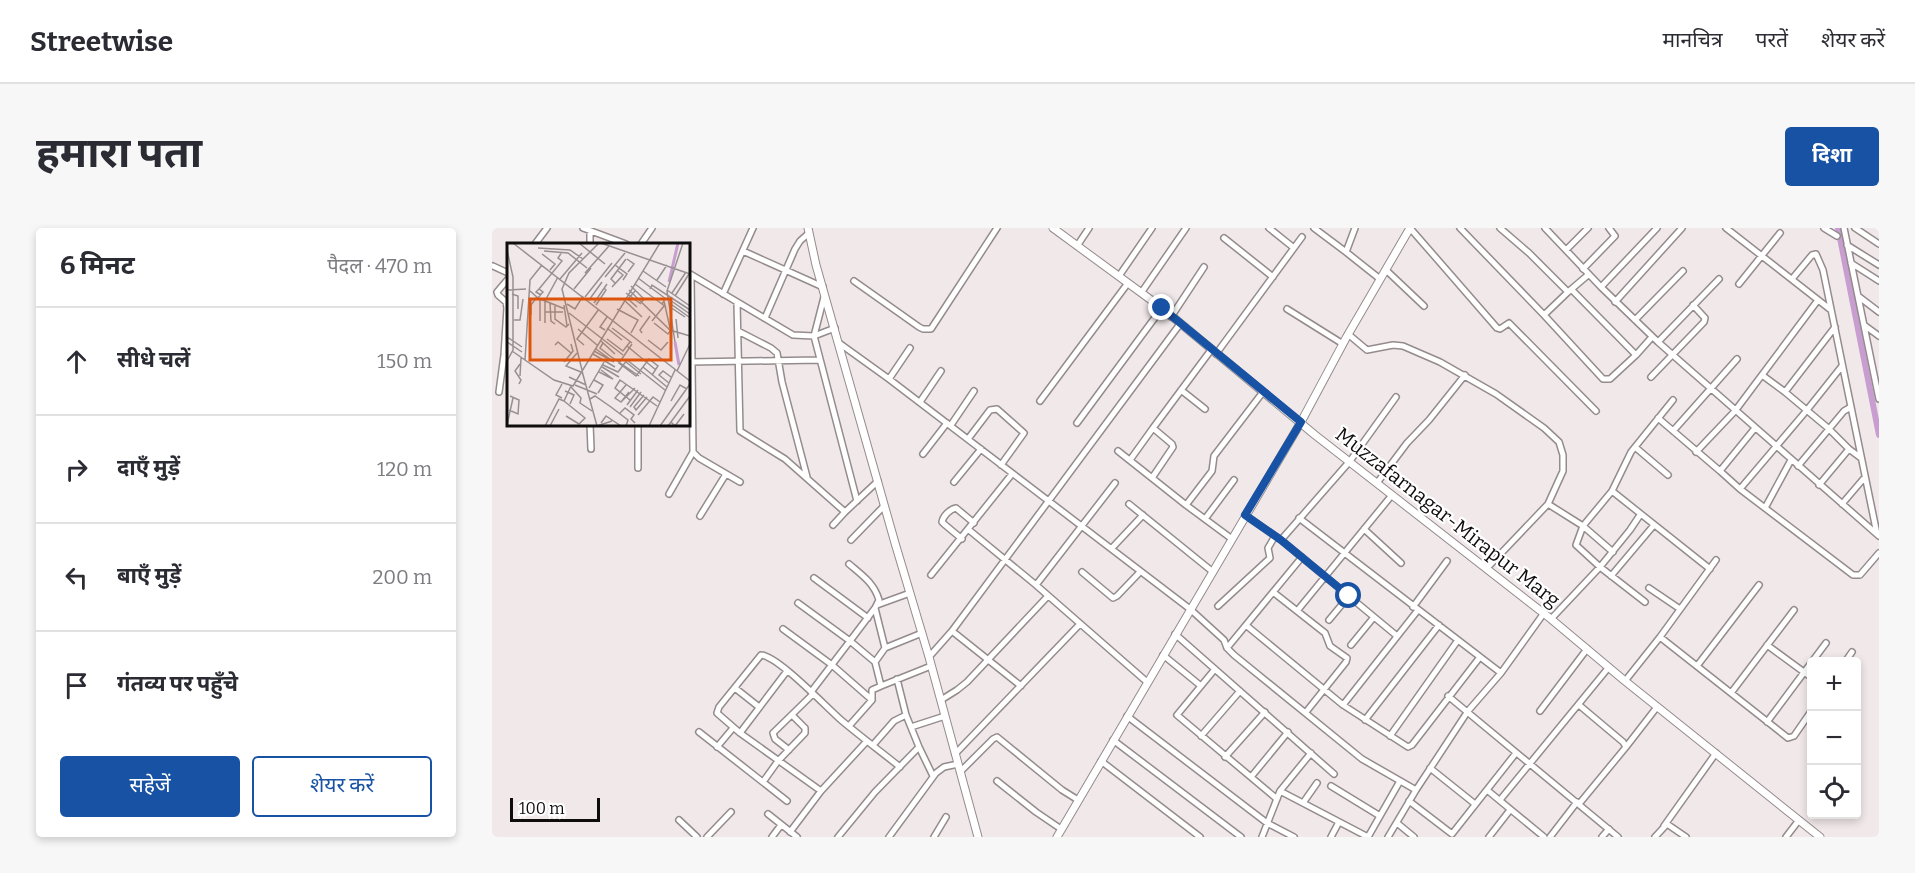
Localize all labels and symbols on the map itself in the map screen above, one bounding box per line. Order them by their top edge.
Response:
inset map [507,243,690,426]
route end [1148,294,1174,320]
street label: Muzzafarnagar-Mirapur Marg [1331,422,1565,612]
route start [1335,582,1361,608]
scale bar [510,795,600,822]

